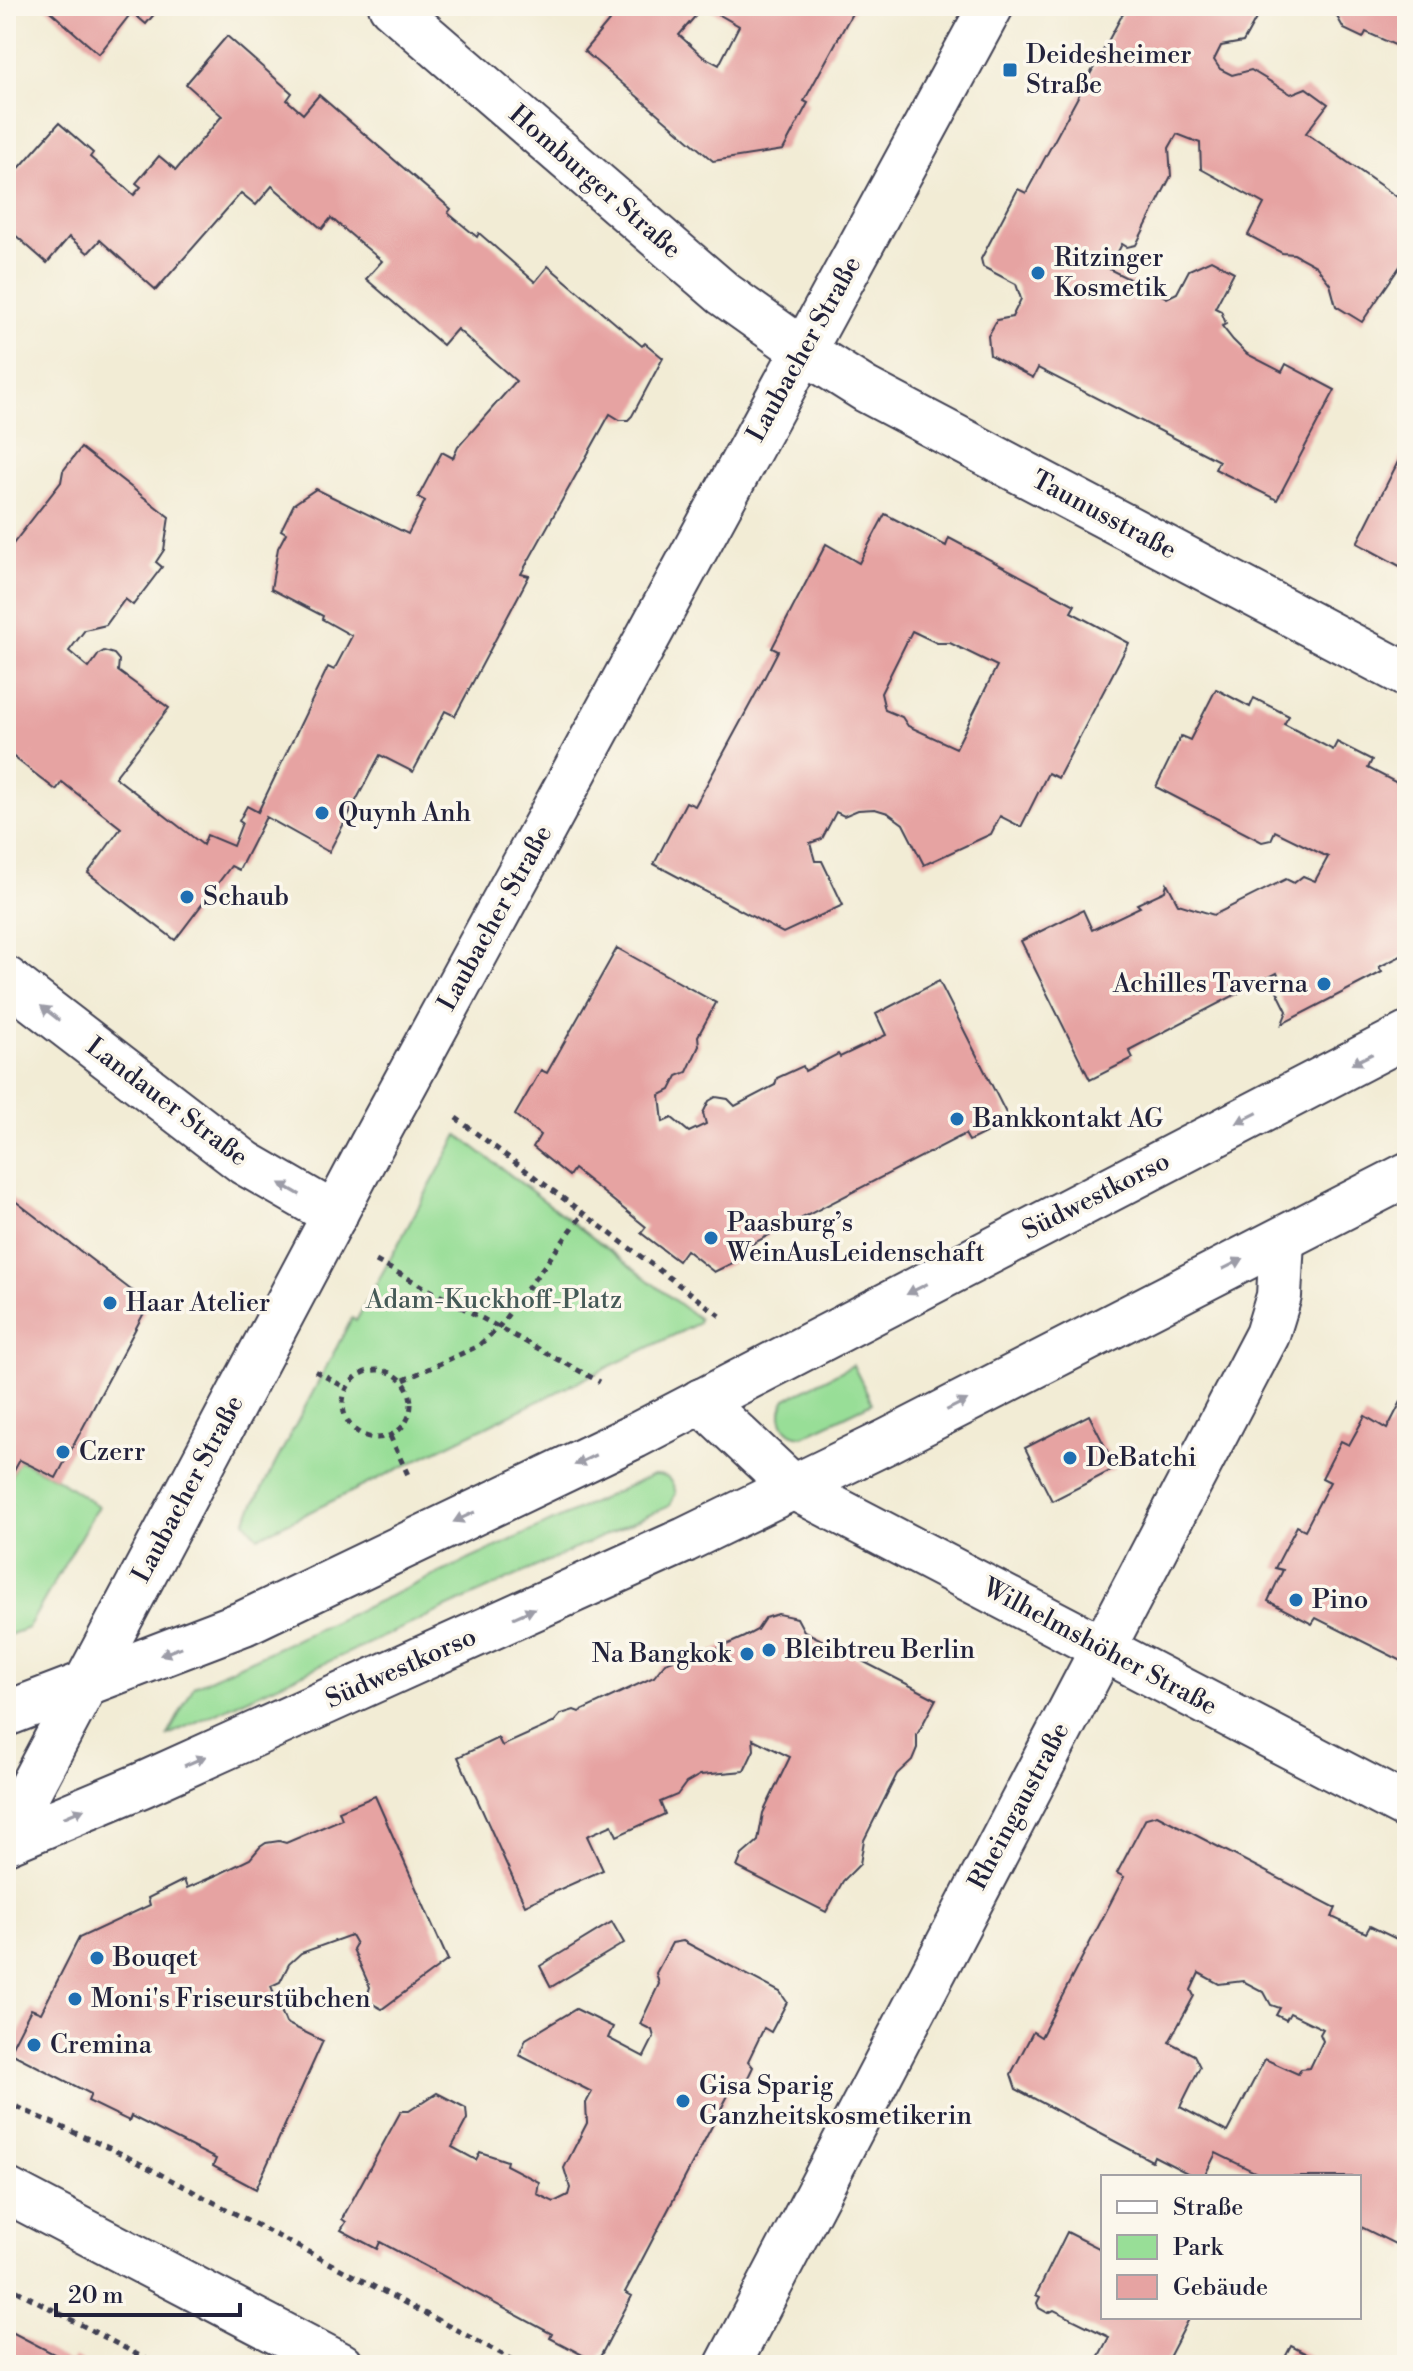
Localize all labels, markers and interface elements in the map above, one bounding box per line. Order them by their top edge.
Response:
place label: Deidesheimer Straße [1026,39,1192,101]
marker: Deidesheimer Straße [1001,61,1019,79]
street label: Homburger Straße [502,98,688,266]
place label: Ritzinger Kosmetik [1054,242,1167,304]
street label: Laubacher Straße [740,251,868,447]
marker: Ritzinger Kosmetik [1029,264,1047,282]
street label: Taunusstraße [1026,463,1182,567]
place label: Quynh Anh [338,797,471,829]
marker: Quynh Anh [313,804,331,822]
street label: Laubacher Straße [431,820,559,1016]
place label: Schaub [203,881,289,913]
marker: Schaub [178,888,196,906]
place label: Achilles Taverna [1112,968,1309,1000]
marker: Achilles Taverna [1315,975,1333,993]
one-way arrow [40,1006,61,1022]
street label: Landauer Straße [80,1031,254,1173]
one-way arrow [1350,1052,1373,1065]
place label: Bankkontakt AG [972,1103,1163,1135]
marker: Bankkontakt AG [948,1110,966,1128]
one-way arrow [1236,1111,1259,1124]
street label: Südwestkorso [1017,1145,1175,1247]
one-way arrow [279,1182,301,1196]
place label: Paasburg’s WeinAusLeidenschaft [726,1207,985,1269]
marker: Paasburg’s WeinAusLeidenschaft [702,1229,720,1247]
one-way arrow [1221,1258,1244,1271]
one-way arrow [905,1282,928,1296]
park label: Adam-Kuckhoff-Platz [365,1284,622,1316]
place label: Haar Atelier [126,1287,270,1319]
marker: Haar Atelier [101,1294,119,1312]
street label: Laubacher Straße [125,1390,251,1588]
one-way arrow [945,1399,968,1412]
place label: Czerr [79,1436,145,1468]
place label: DeBatchi [1086,1442,1197,1474]
marker: Czerr [54,1443,72,1461]
marker: DeBatchi [1061,1449,1079,1467]
one-way arrow [573,1453,596,1467]
one-way arrow [453,1511,476,1524]
street label: Wilhelmshöher Straße [976,1571,1223,1722]
place label: Pino [1312,1584,1368,1616]
marker: Pino [1287,1591,1305,1609]
one-way arrow [512,1606,536,1620]
street label: Südwestkorso [321,1621,481,1715]
place label: Bleibtreu Berlin [784,1634,975,1666]
place label: Na Bangkok [592,1638,732,1670]
marker: Bleibtreu Berlin [760,1641,778,1659]
one-way arrow [159,1645,183,1658]
marker: Na Bangkok [738,1645,756,1663]
street label: Rheingaustraße [961,1717,1077,1895]
one-way arrow [183,1754,207,1768]
one-way arrow [62,1807,86,1820]
place label: Bouqet [112,1942,198,1974]
marker: Bouqet [88,1949,106,1967]
place label: Moni's Friseurstübchen [91,1983,370,2015]
marker: Moni's Friseurstübchen [66,1990,84,2008]
place label: Cremina [50,2029,153,2061]
marker: Cremina [25,2036,43,2054]
place label: Gisa Sparig Ganzheitskosmetikerin [699,2070,972,2132]
marker: Gisa Sparig Ganzheitskosmetikerin [674,2092,692,2110]
legend [1101,2175,1361,2319]
text: Straße [1173,2193,1243,2223]
text: Park [1173,2233,1224,2263]
scale bar [56,2267,240,2317]
text: Gebäude [1173,2273,1268,2303]
text: 20 m [68,2281,124,2311]

